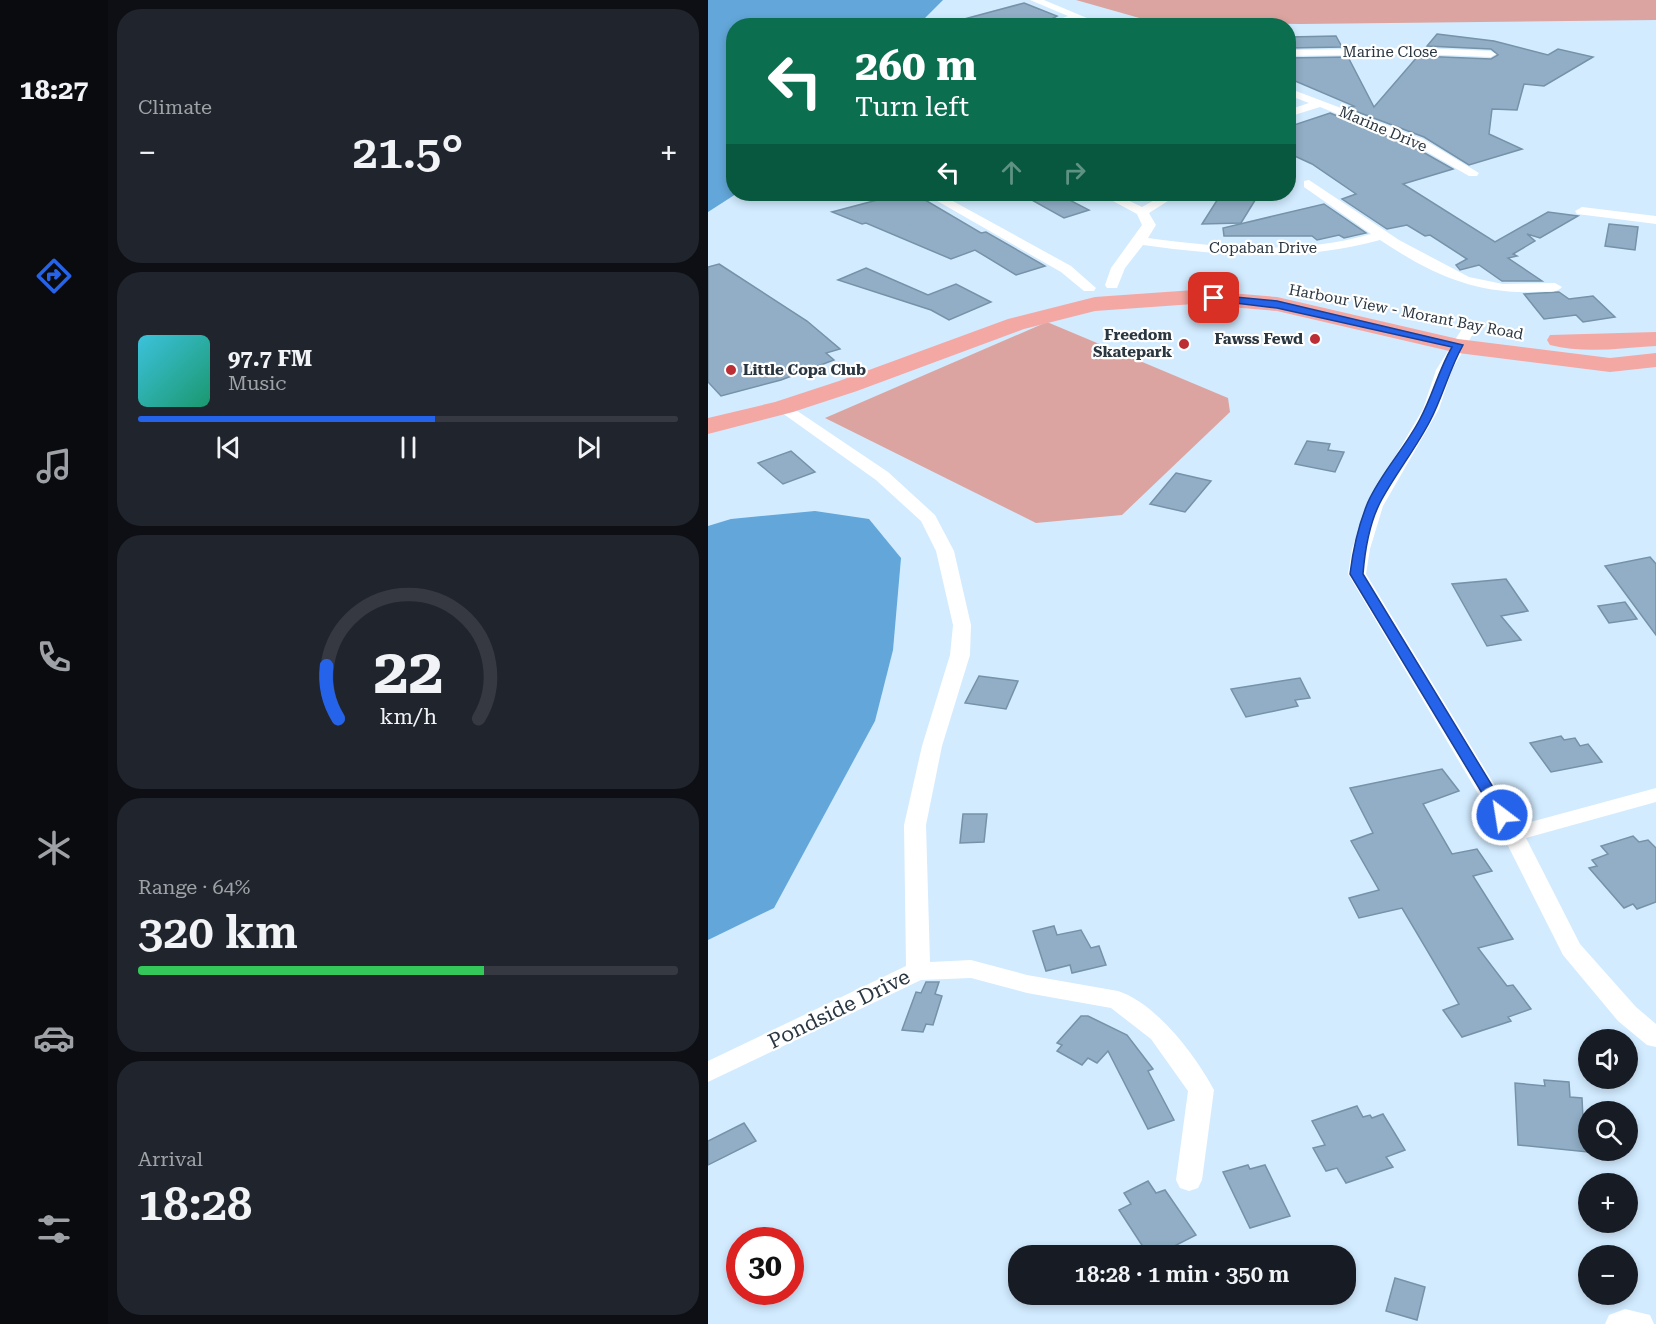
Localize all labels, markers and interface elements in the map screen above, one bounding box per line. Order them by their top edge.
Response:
text: 260 m [855,41,977,90]
icon: left [756,42,834,120]
street label: Marine Close [1343,43,1437,61]
text: 18:27 [20,74,88,106]
text: Turn left [855,91,969,123]
text: Climate [138,95,212,119]
street label: Marine Drive [1336,102,1430,156]
text: 21.5° [352,126,464,179]
text: − [138,133,156,172]
text: + [660,133,678,172]
icon: left [932,156,965,189]
icon: ahead [995,156,1028,189]
icon: right [1058,156,1091,189]
street label: Copaban Drive [1209,239,1317,257]
icon: directions [33,255,75,297]
pin [1188,272,1239,323]
street label: Harbour View - Morant Bay Road [1287,280,1525,344]
icon: arrive [1197,281,1230,314]
place label: Freedom Skatepark [1093,326,1173,361]
place label: Fawss Fewd [1214,330,1303,348]
marker: Fawss Fewd [1308,332,1322,346]
marker: Freedom Skatepark [1177,337,1191,351]
text: 97.7 FM [228,346,312,371]
place label: Little Copa Club [743,361,866,379]
marker: Little Copa Club [724,363,738,377]
text: Music [228,371,287,395]
icon: previous [212,431,245,464]
icon: pause [392,431,425,464]
icon: next [572,431,605,464]
icon: music [33,445,75,487]
text: 22 [373,635,443,708]
icon: phone [33,636,75,678]
text: km/h [379,704,437,729]
position arrow [1470,783,1534,847]
icon: climate [33,827,75,869]
text: Range · 64% [138,875,250,899]
text: 320 km [138,906,298,959]
street label: Pondside Drive [764,964,914,1054]
icon: car [33,1017,75,1059]
map controls [1578,1029,1638,1305]
button: sound [1578,1029,1638,1089]
button: search [1578,1101,1638,1161]
text: Arrival [138,1147,203,1171]
button: + [1578,1173,1638,1233]
text: 18:28 [138,1178,252,1231]
icon: filters [33,1208,75,1250]
speed limit sign: 30 [726,1227,804,1305]
button: − [1578,1245,1638,1305]
text: 18:28 · 1 min · 350 m [1075,1262,1289,1287]

